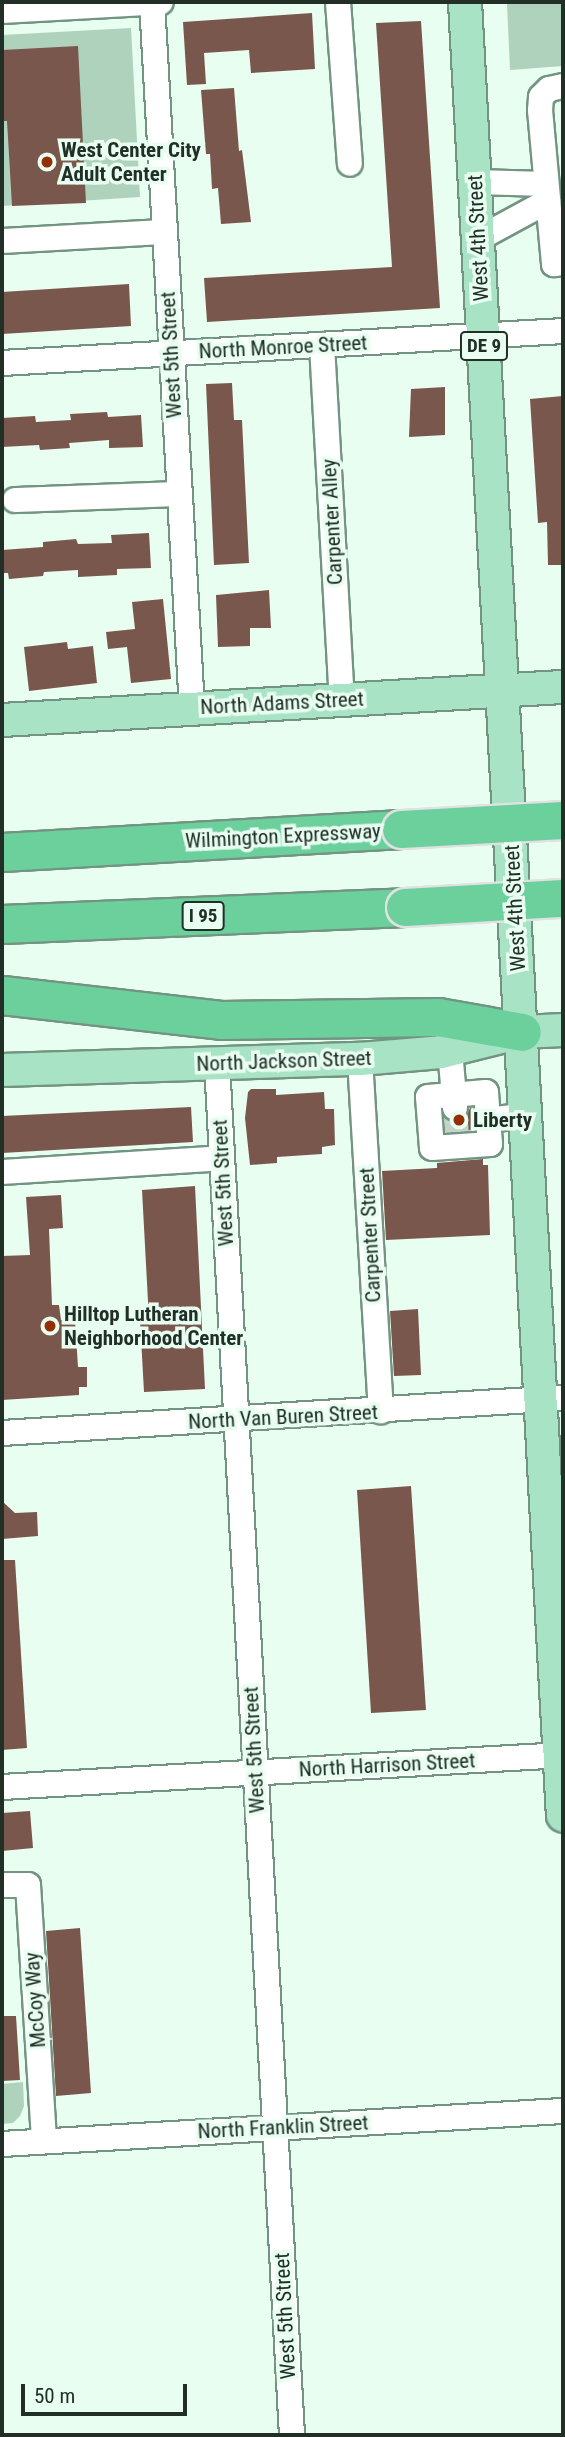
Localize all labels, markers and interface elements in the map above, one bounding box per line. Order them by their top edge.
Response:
place label: West Center City Adult Center [61,137,201,187]
marker: West Center City Adult Center [39,154,55,170]
street label: West 4th Street [462,174,494,302]
street label: West 5th Street [155,291,187,419]
street label: North Monroe Street [198,330,368,364]
road number: DE 9 [460,330,508,362]
street label: Carpenter Alley [316,458,348,586]
street label: North Adams Street [200,686,364,720]
street label: Wilmington Expressway [185,818,381,854]
street label: West 4th Street [499,844,531,972]
road number: I 95 [180,900,226,932]
street label: North Jackson Street [196,1045,372,1077]
place label: Liberty [473,1107,532,1133]
marker: Liberty [451,1112,467,1128]
street label: West 5th Street [207,1119,239,1247]
street label: Carpenter Street [354,1167,386,1303]
place label: Hilltop Lutheran Neighborhood Center [64,1301,243,1351]
marker: Hilltop Lutheran Neighborhood Center [42,1318,58,1334]
street label: North Van Buren Street [188,1399,378,1435]
street label: West 5th Street [238,1686,270,1814]
street label: North Harrison Street [298,1748,476,1782]
street label: McCoy Way [19,1951,51,2049]
street label: North Franklin Street [197,2110,369,2144]
street label: West 5th Street [269,2252,301,2380]
scale bar [24,2370,191,2414]
text: 50 m [34,2384,75,2408]

